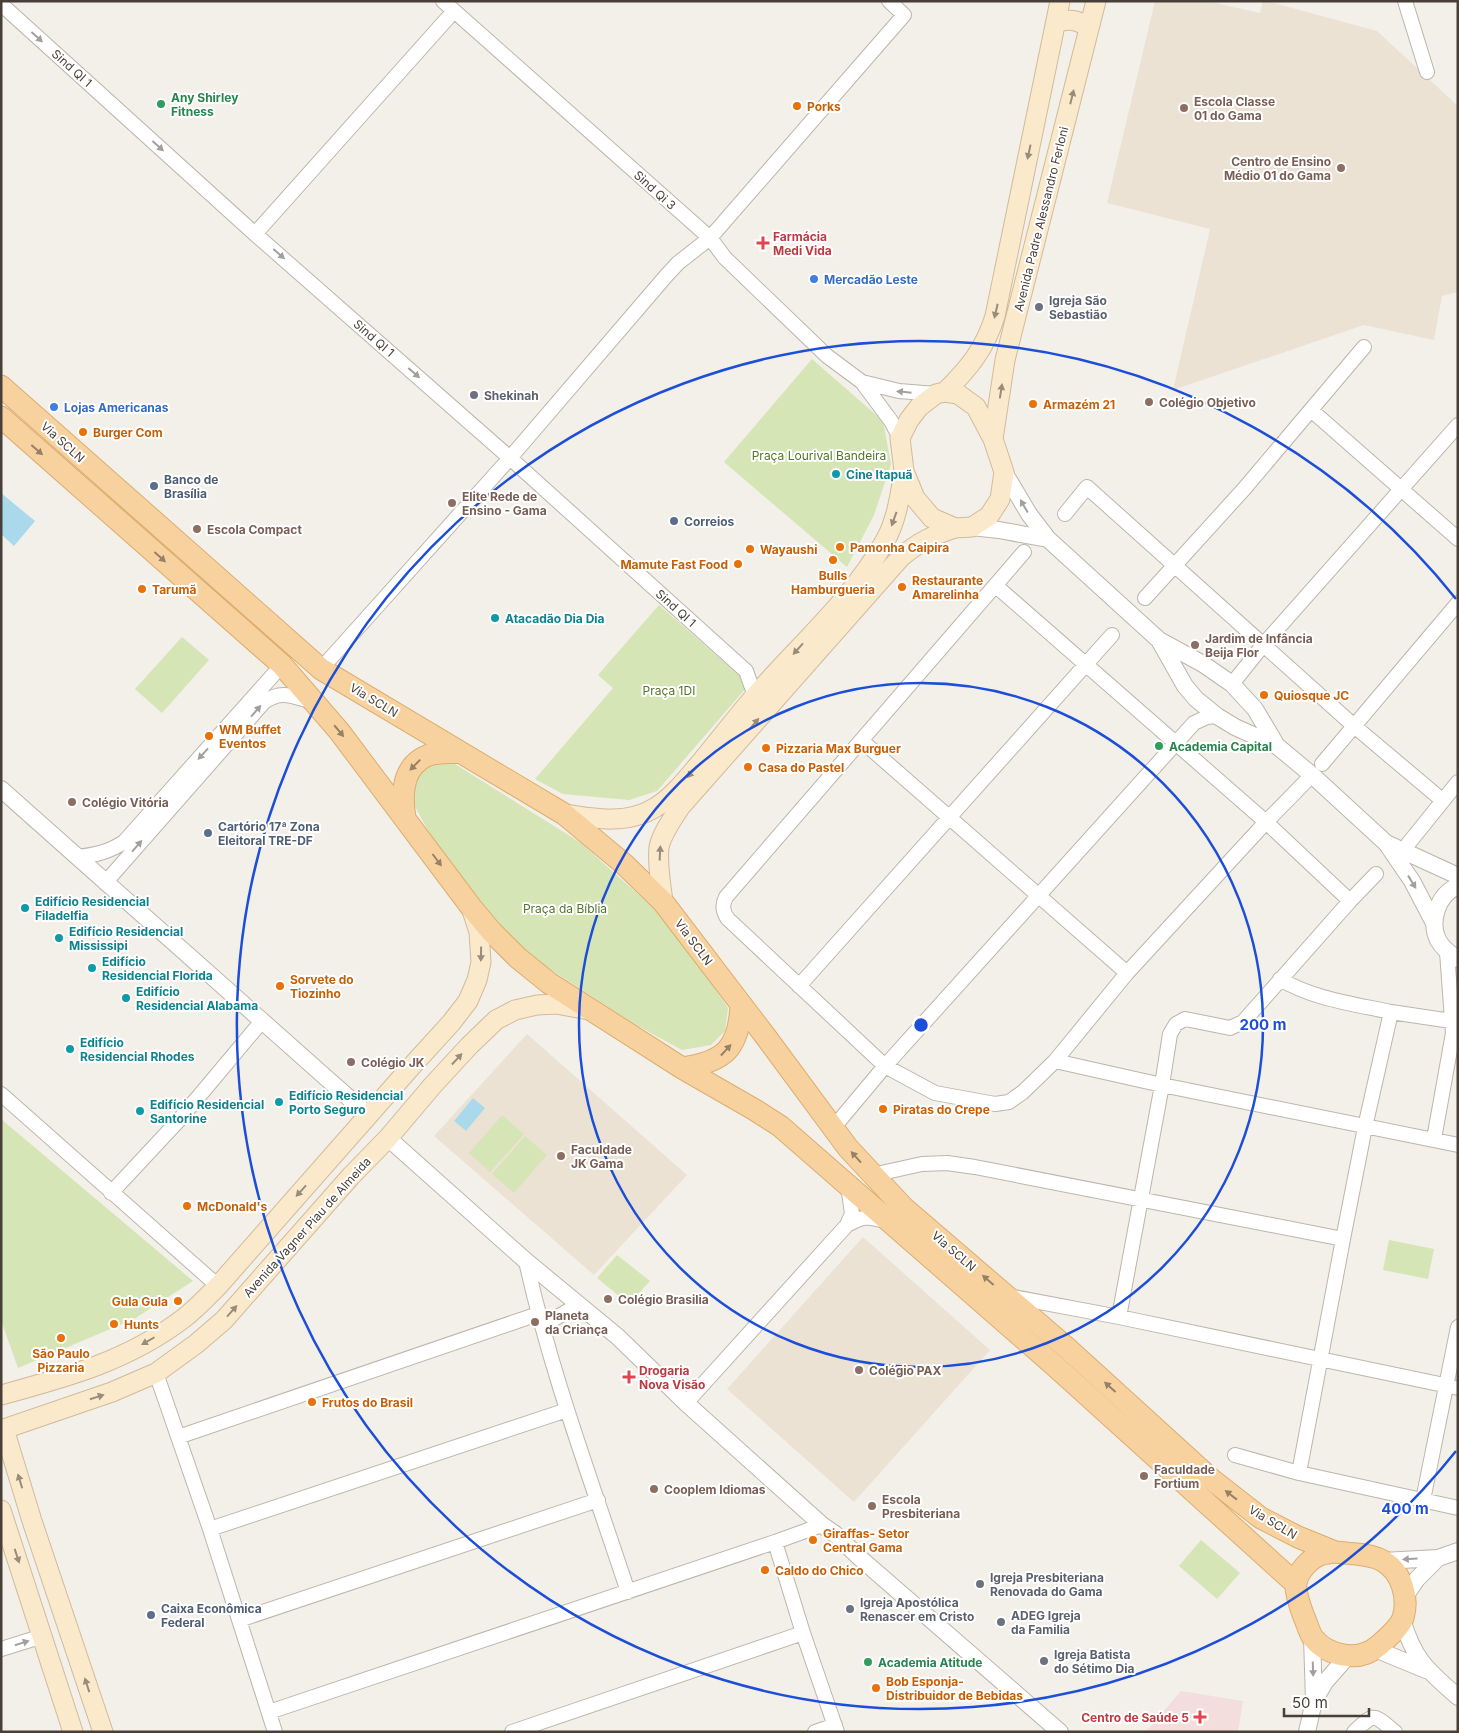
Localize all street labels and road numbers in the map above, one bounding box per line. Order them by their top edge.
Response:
street label: Sind QI 1 [49,46,95,90]
street label: Avenida Padre Alessandro Ferloni [1011,125,1071,313]
street label: Sind Qi 3 [631,167,679,213]
street label: Sind QI 1 [351,316,397,360]
street label: Via SCLN [38,418,88,466]
street label: Sind QI 1 [653,586,699,630]
street label: Via SCLN [347,680,401,720]
street label: Via SCLN [672,916,716,968]
street label: Avenida Vagner Piau de Almeida [240,1154,374,1300]
street label: Via SCLN [929,1228,979,1274]
street label: Via SCLN [1246,1502,1300,1542]

